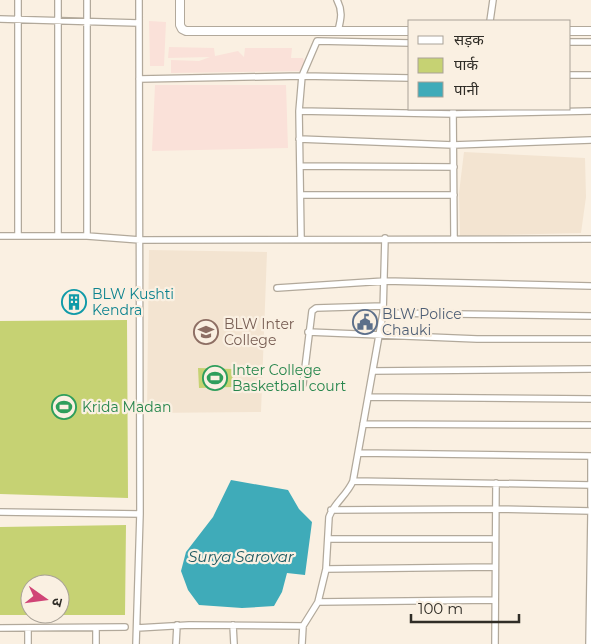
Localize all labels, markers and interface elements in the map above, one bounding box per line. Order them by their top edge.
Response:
legend [408,20,571,110]
text: सड़क [454,30,484,49]
text: पार्क [454,55,478,74]
text: पानी [454,80,480,99]
place label: BLW Kushti Kendra [92,285,174,319]
building icon: BLW Kushti Kendra [61,289,87,315]
place label: BLW Police Chauki [382,305,462,339]
public building icon: BLW Police Chauki [352,309,378,335]
place label: BLW Inter College [224,315,295,349]
school or university icon: BLW Inter College [193,319,219,345]
place label: Inter College Basketball court [232,361,347,395]
sports icon: Inter College Basketball court [202,365,228,391]
sports icon: Krida Madan [51,394,77,420]
place label: Krida Madan [82,398,171,416]
water label: Surya Sarovar [188,547,295,566]
north arrow [20,574,70,624]
scale bar [411,592,518,624]
text: उ [48,596,67,609]
text: 100 m [418,599,463,618]

